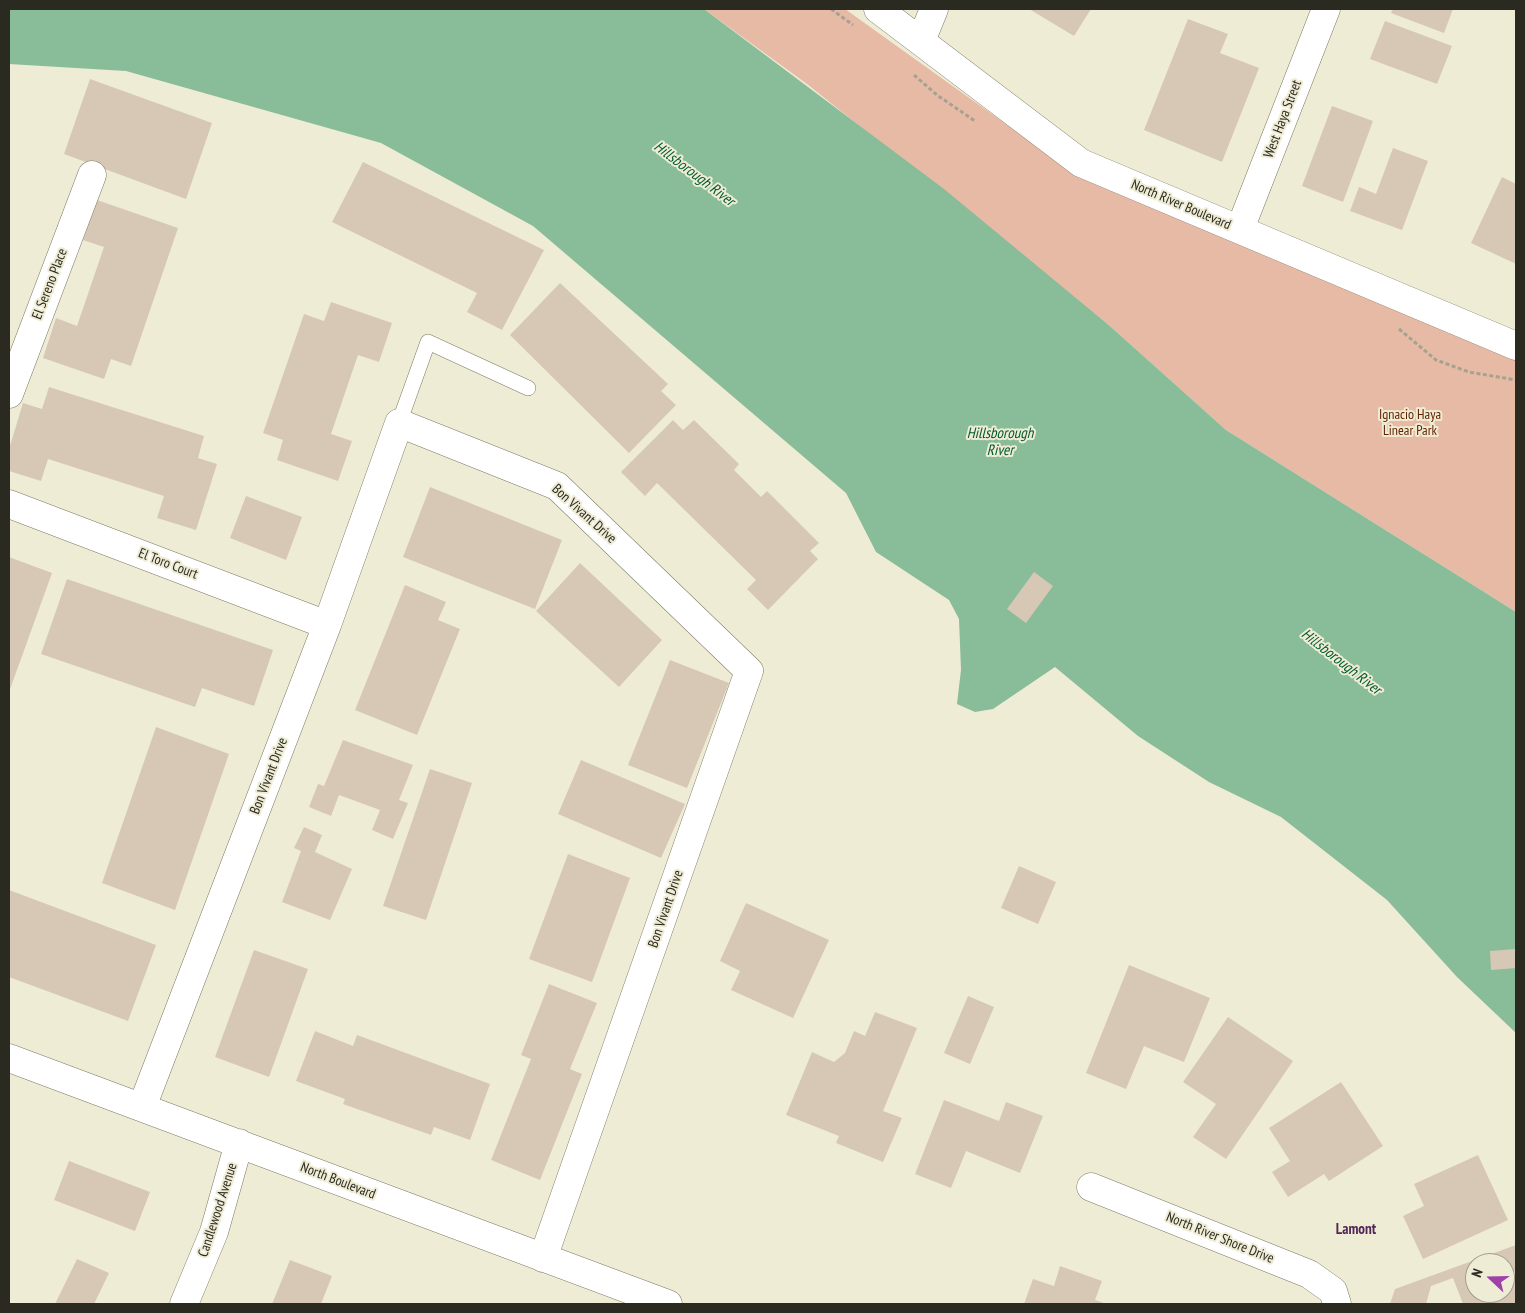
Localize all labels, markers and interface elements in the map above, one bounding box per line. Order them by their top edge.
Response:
street label: West Haya Street [1260,78,1306,160]
water label: Hillsborough River [650,138,738,210]
street label: North River Boulevard [1128,176,1234,234]
street label: El Sereno Place [29,246,71,322]
park label: Ignacio Haya Linear Park [1379,407,1441,440]
water label: Hillsborough River [967,425,1033,460]
street label: Bon Vivant Drive [548,481,620,547]
street label: El Toro Court [136,545,200,583]
water label: Hillsborough River [1298,625,1384,699]
street label: Bon Vivant Drive [247,735,291,817]
street label: Bon Vivant Drive [645,868,687,950]
street label: North Boulevard [298,1159,378,1203]
street label: Candlewood Avenue [195,1161,241,1259]
street label: North River Shore Drive [1164,1209,1276,1267]
district label: Lamont [1336,1221,1376,1239]
north arrow [1465,1253,1515,1303]
text: N [1467,1266,1487,1280]

